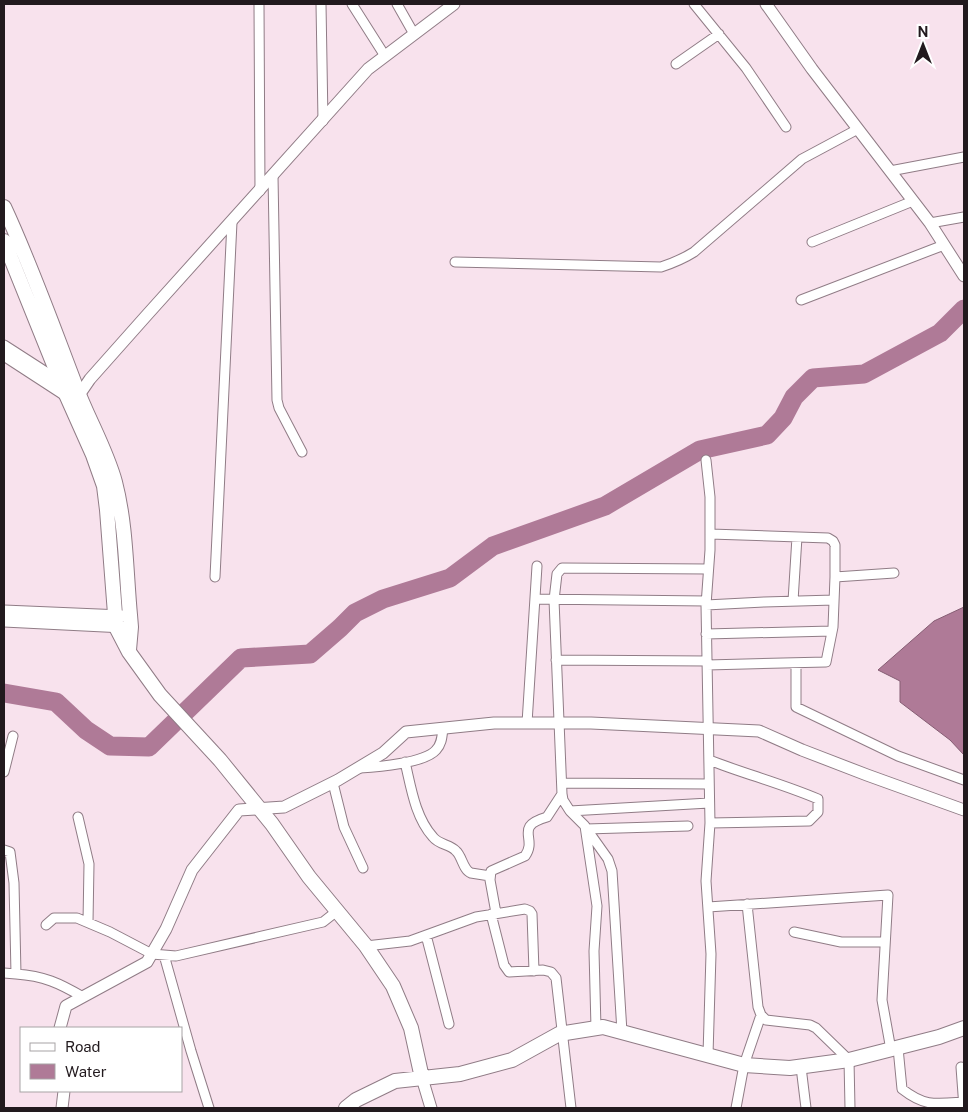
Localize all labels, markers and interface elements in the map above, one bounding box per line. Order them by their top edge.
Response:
north arrow [898,20,948,70]
text: N [918,24,928,40]
legend [20,1027,182,1092]
text: Road [65,1038,101,1055]
text: Water [65,1063,107,1080]

